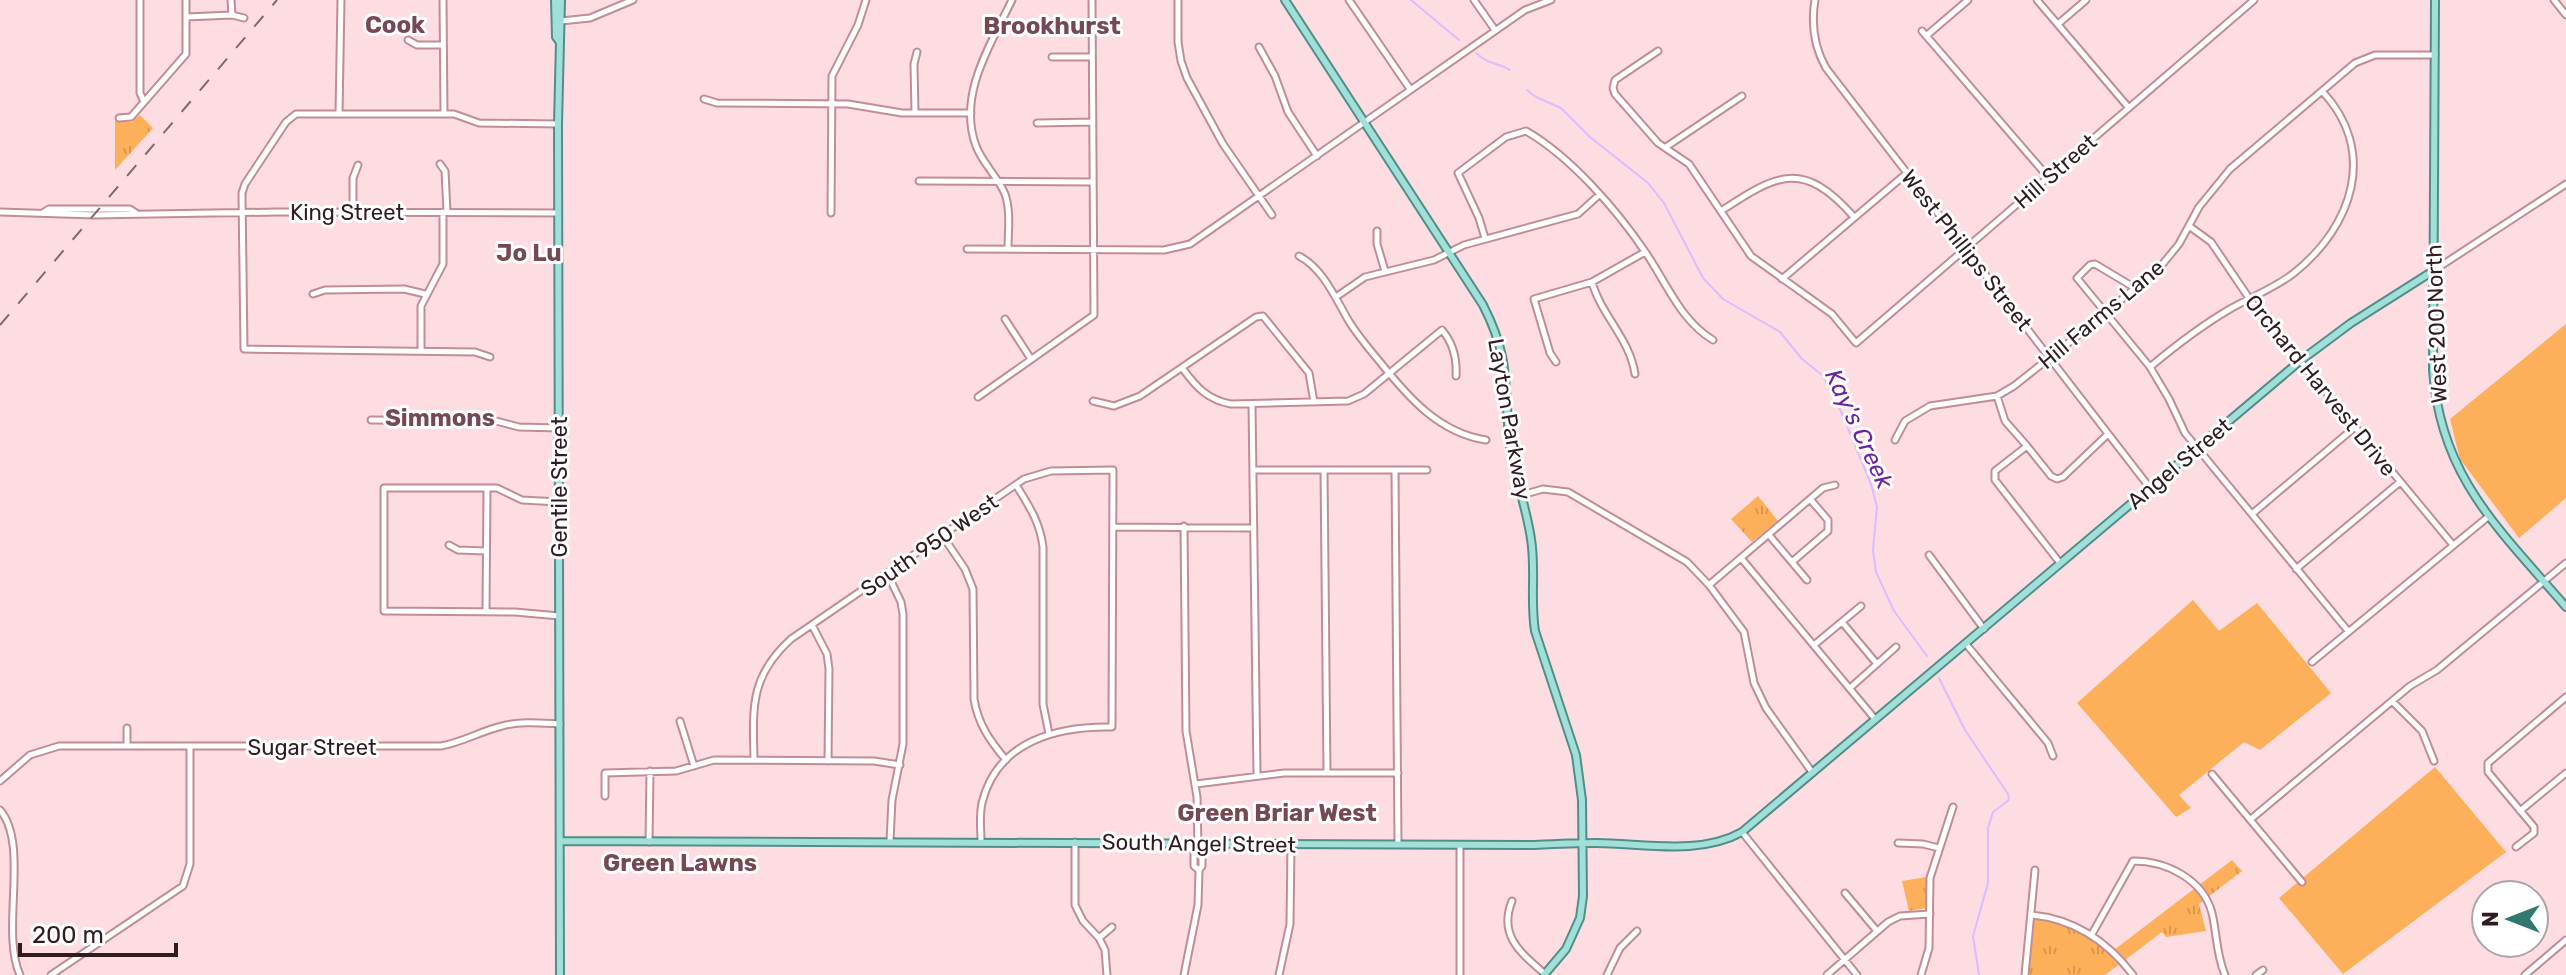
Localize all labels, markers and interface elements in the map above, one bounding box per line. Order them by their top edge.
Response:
district label: Cook [365,11,425,39]
district label: Brookhurst [983,12,1121,40]
street label: Hill Street [2008,128,2102,215]
street label: West Phillips Street [1895,164,2038,336]
street label: King Street [290,199,404,226]
district label: Jo Lu [496,239,562,267]
street label: West 200 North [2420,244,2453,404]
street label: Hill Farms Lane [2033,254,2170,375]
street label: Orchard Harvest Drive [2239,289,2402,482]
street label: Layton Parkway [1482,336,1537,502]
water label: Kay's Creek [1819,365,1899,494]
district label: Simmons [385,404,495,432]
street label: Angel Street [2122,412,2237,515]
street label: Gentile Street [546,416,573,558]
street label: South 950 West [855,488,1003,603]
street label: Sugar Street [247,734,377,761]
district label: Green Briar West [1177,799,1377,827]
street label: South Angel Street [1102,828,1297,859]
district label: Green Lawns [603,849,757,877]
north arrow [2470,879,2550,959]
scale bar [20,907,176,957]
text: N [2477,911,2504,927]
text: 200 m [32,921,104,949]

